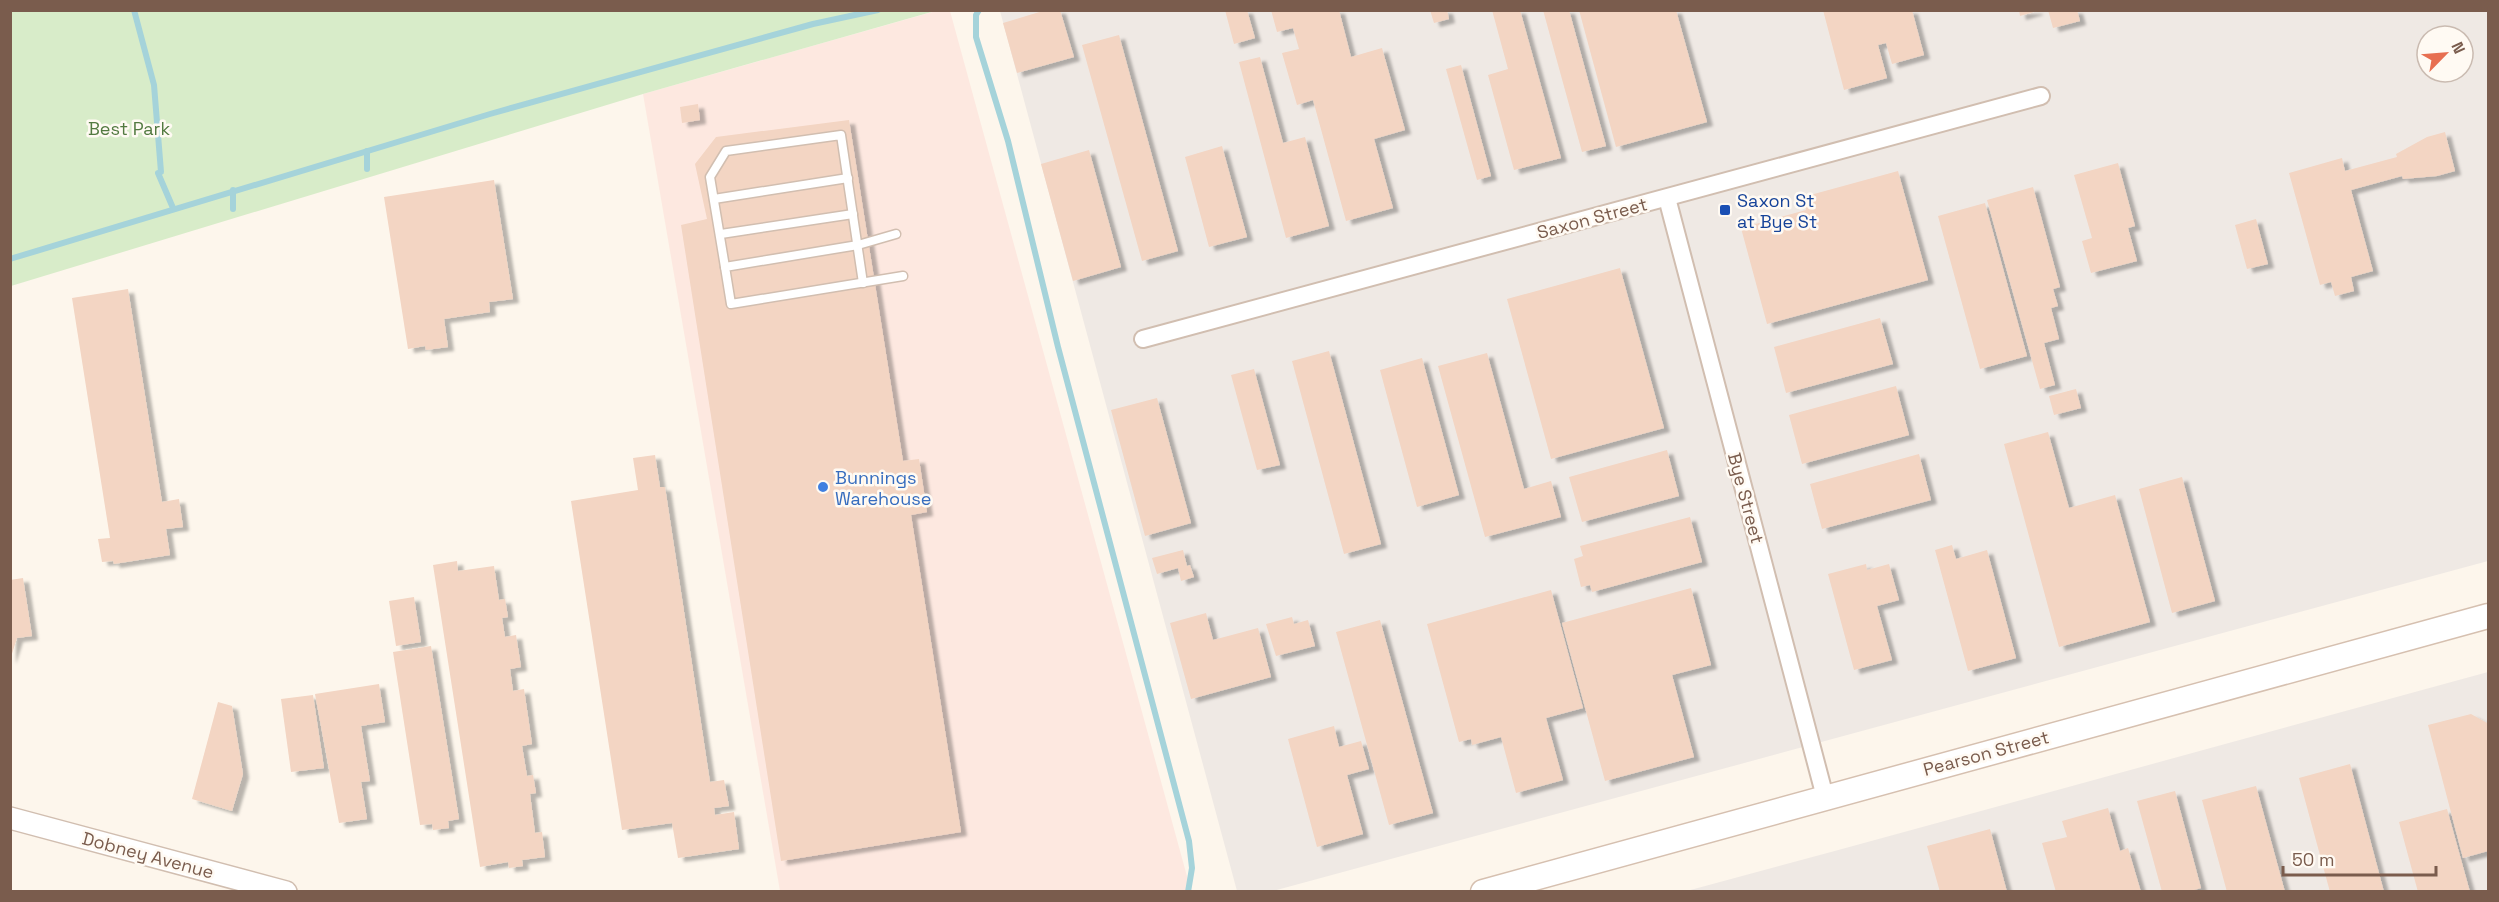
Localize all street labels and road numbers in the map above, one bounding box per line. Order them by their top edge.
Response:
street label: Saxon Street [1534,192,1650,244]
street label: Bye Street [1723,450,1769,546]
street label: Pearson Street [1921,725,2051,781]
street label: Dobney Avenue [80,826,216,884]

